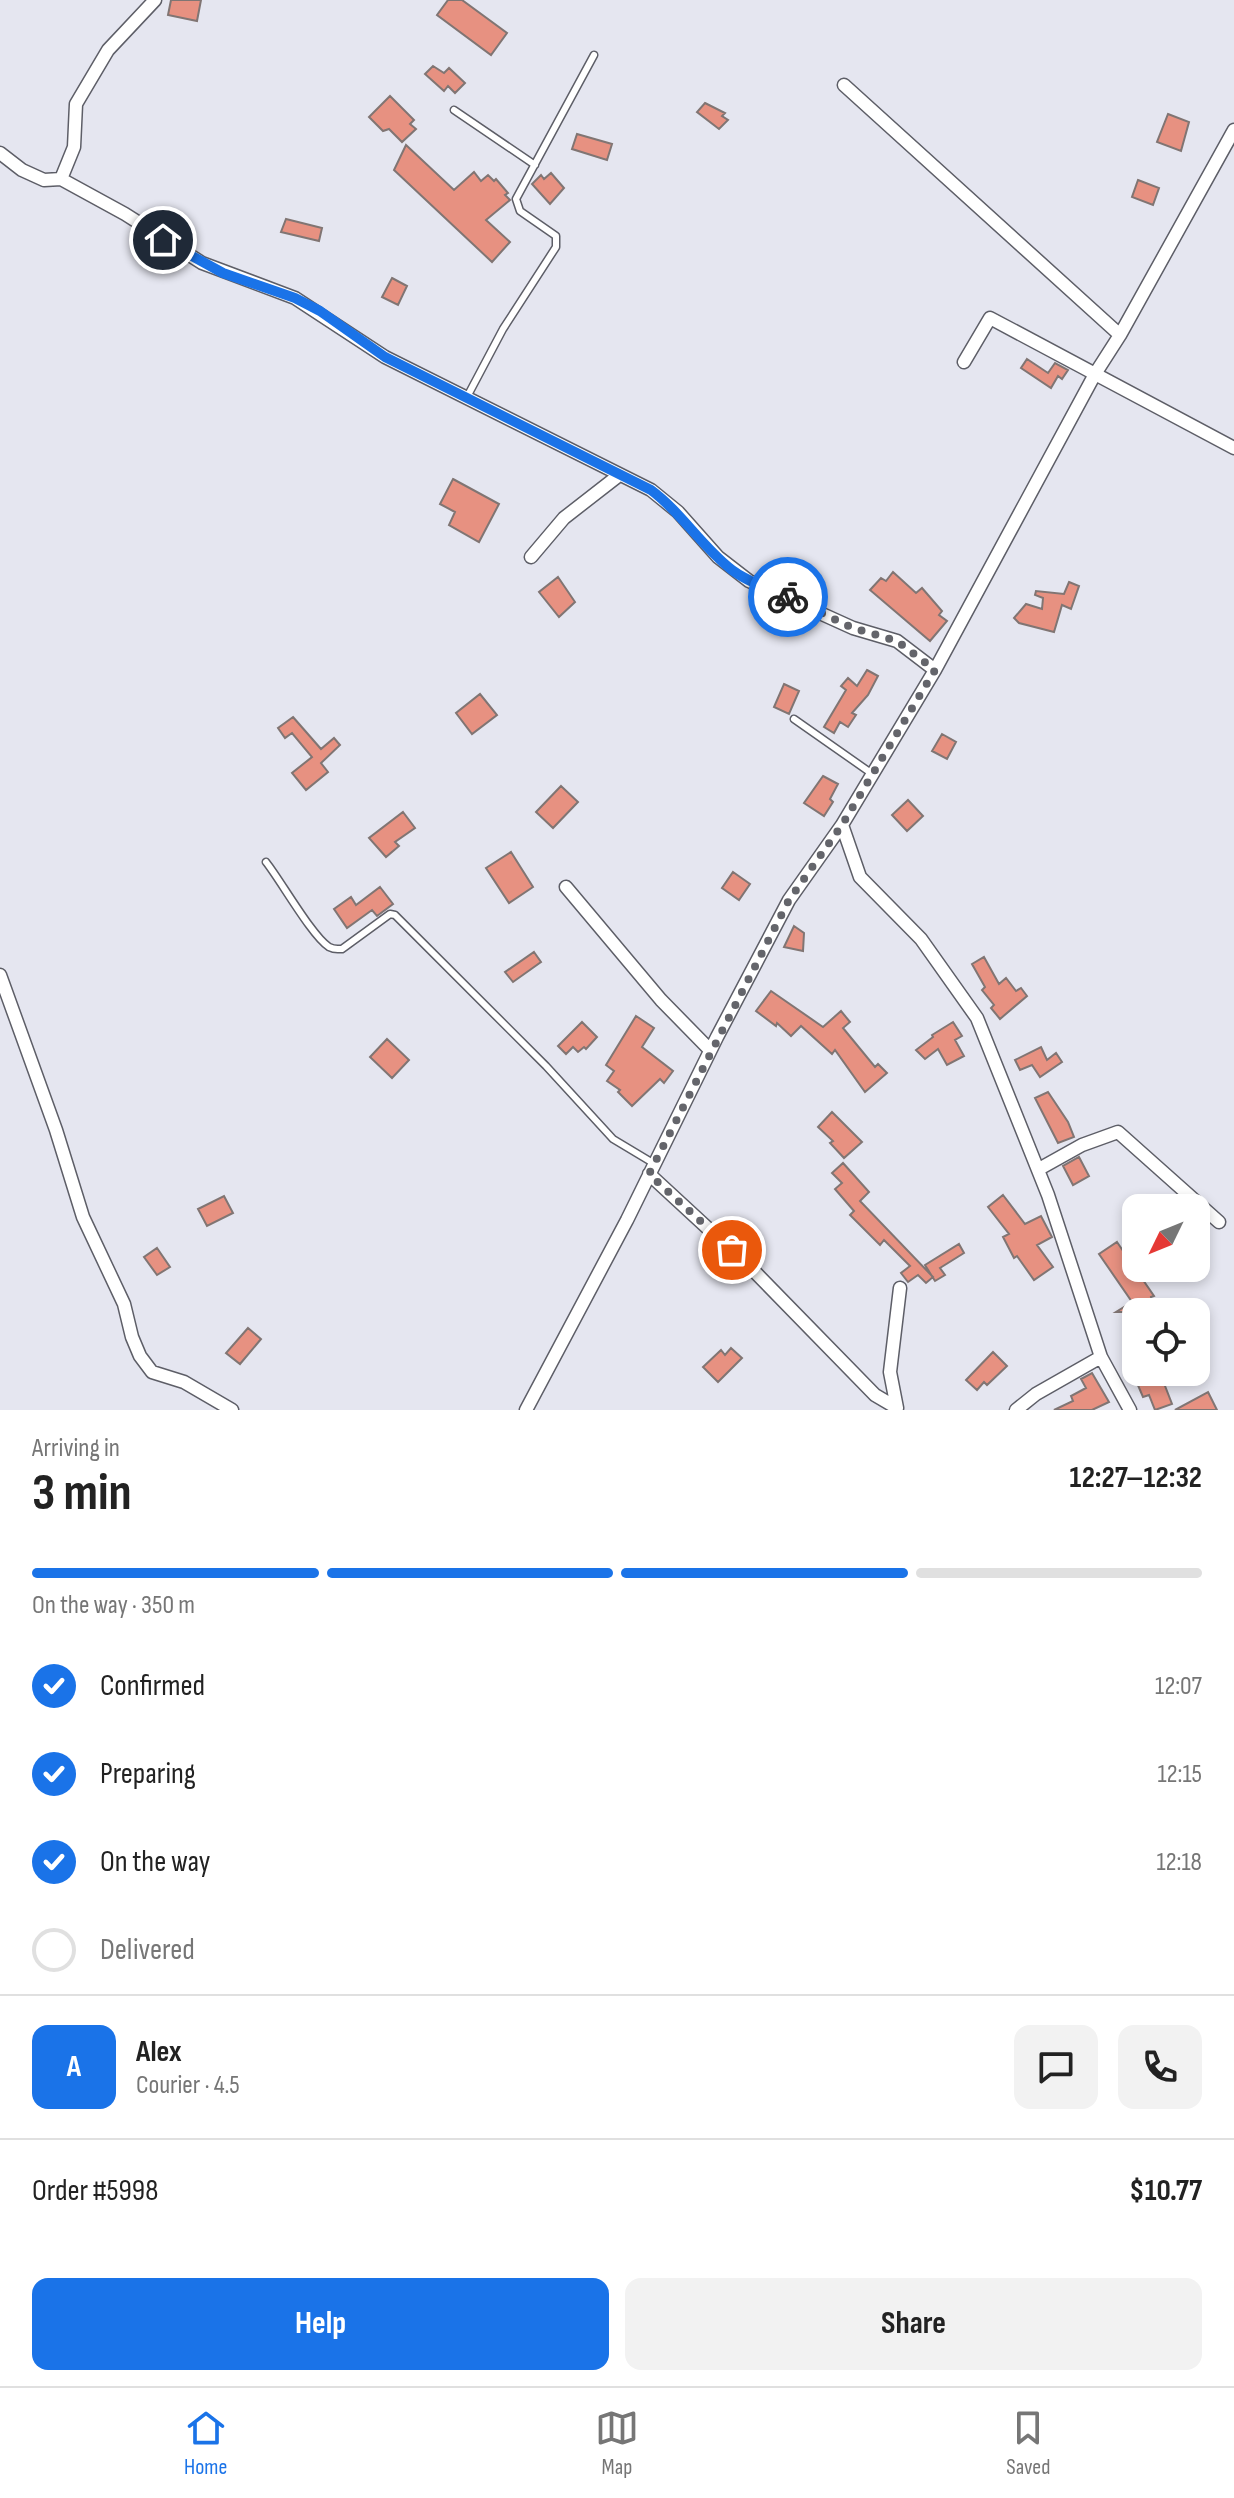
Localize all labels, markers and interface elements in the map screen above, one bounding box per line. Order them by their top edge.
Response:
pin [129,206,197,274]
icon: home [141,218,185,262]
courier [748,557,828,637]
icon: bike [766,575,810,619]
north arrow [1122,1194,1210,1282]
map controls [1122,1194,1210,1386]
pin [698,1216,766,1284]
icon: bag [710,1228,754,1272]
button: locate [1122,1298,1210,1386]
text: Arriving in [32,1433,120,1464]
text: 12:27–12:32 [1070,1460,1202,1496]
text: 3 min [32,1462,132,1525]
text: On the way · 350 m [32,1590,195,1621]
icon: check [32,1664,76,1708]
text: Confirmed [100,1668,205,1704]
text: 12:07 [1155,1671,1202,1702]
icon: check [32,1752,76,1796]
text: Preparing [100,1756,196,1792]
text: 12:15 [1157,1759,1202,1790]
icon: check [32,1840,76,1884]
text: On the way [100,1844,210,1880]
text: 12:18 [1156,1847,1202,1878]
text: Delivered [100,1932,195,1968]
button: chat [1014,2025,1098,2109]
button: phone [1118,2025,1202,2109]
text: Alex [136,2034,182,2070]
text: A [67,2049,81,2085]
text: Courier · 4.5 [136,2070,240,2101]
text: Order #5998 [32,2173,158,2209]
text: $10.77 [1129,2173,1202,2209]
button: Help [32,2278,609,2370]
button: Share [625,2278,1202,2370]
tab: Home [184,2406,228,2481]
tab: Map [595,2406,639,2481]
tab: Saved [1006,2406,1050,2481]

